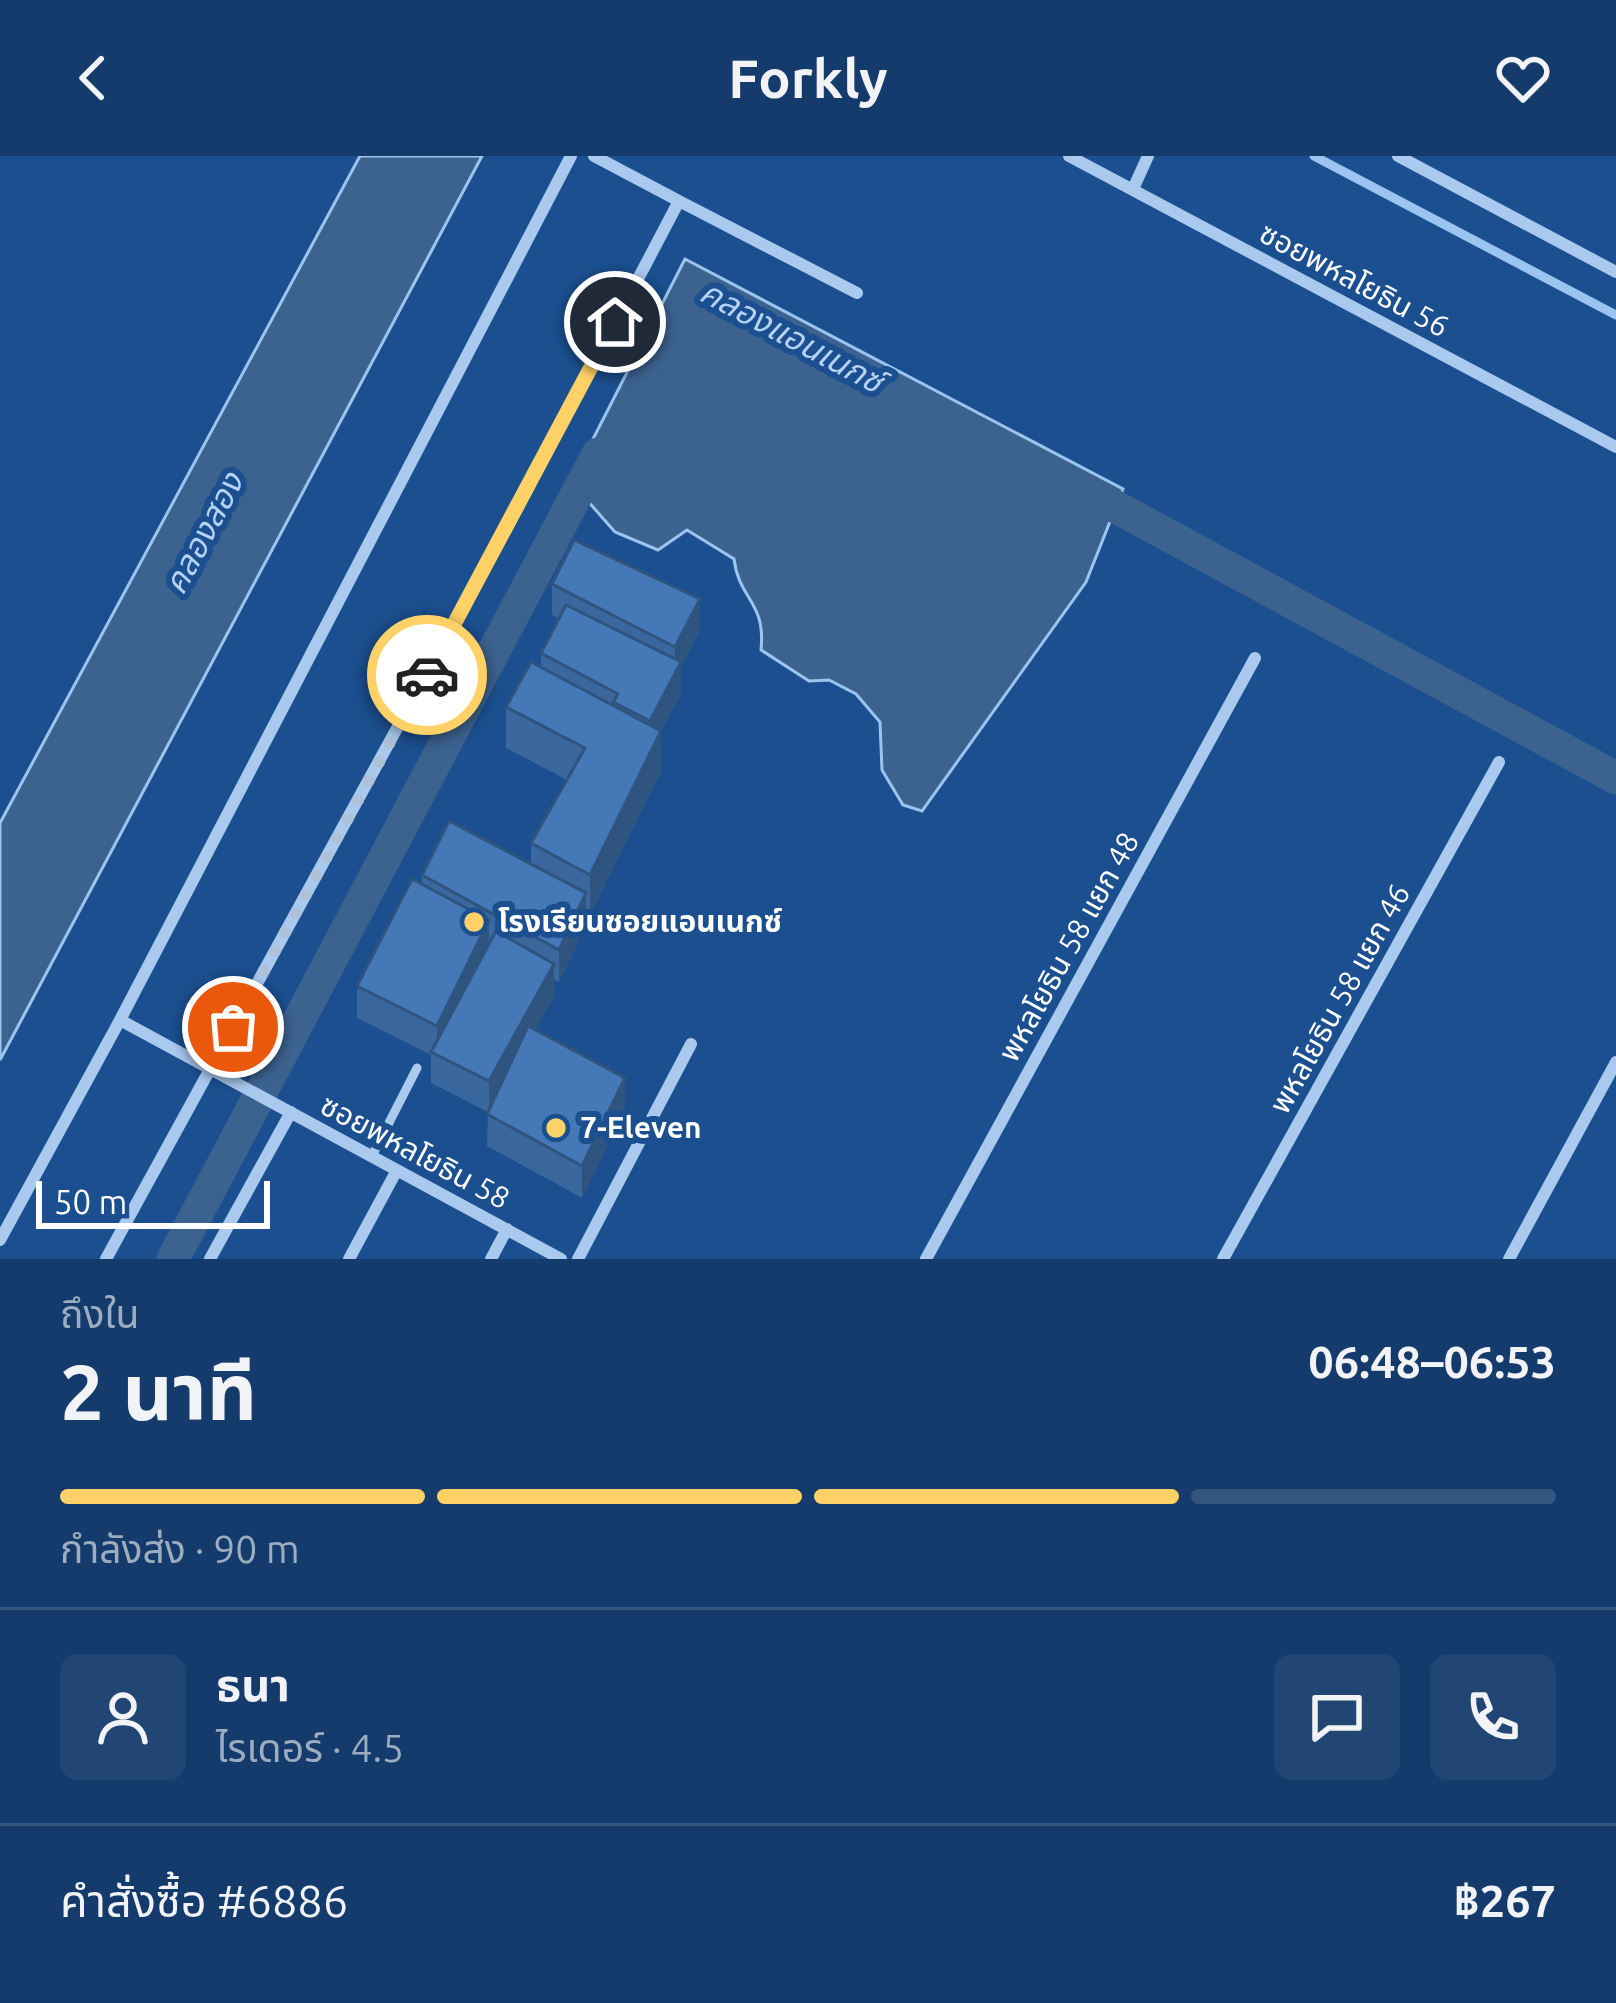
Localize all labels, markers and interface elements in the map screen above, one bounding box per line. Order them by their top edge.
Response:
icon: back [60,45,126,111]
icon: heart [1490,45,1556,111]
text: Forkly [728,48,888,108]
street label: ซอยพหลโยธิน 56 [1254,215,1455,343]
pin [564,271,666,373]
water label: คลองแอนเนกซ์ [695,272,896,402]
icon: home [582,289,648,355]
water label: คลองสอง [155,465,250,599]
courier [367,615,487,735]
icon: car [394,642,460,708]
street label: พหลโยธิน 58 แยก 48 [991,826,1145,1067]
street label: พหลโยธิน 58 แยก 46 [1262,878,1416,1119]
place label: โรงเรียนซอยแอนเนกซ์ [498,904,783,938]
marker: โรงเรียนซอยแอนเนกซ์ [461,909,487,935]
pin [182,976,284,1078]
icon: bag [200,994,266,1060]
street label: ซอยพหลโยธิน 58 [315,1087,516,1215]
place label: 7-Eleven [580,1110,702,1144]
marker: 7-Eleven [543,1115,569,1141]
scale bar [36,1175,270,1228]
text: 50 m [54,1183,127,1220]
text: ถึงใน [60,1292,139,1335]
text: 06:48–06:53 [1308,1336,1556,1387]
text: 2 นาที [60,1347,257,1435]
text: กำลังส่ง · 90 m [60,1527,300,1570]
button: person [60,1654,186,1780]
button: chat [1274,1654,1400,1780]
button: phone [1430,1654,1556,1780]
text: ธนา [216,1659,290,1710]
text: ไรเดอร์ · 4.5 [216,1726,404,1769]
text: คำสั่งซื้อ #6886 [60,1875,348,1926]
text: ฿267 [1454,1875,1556,1926]

